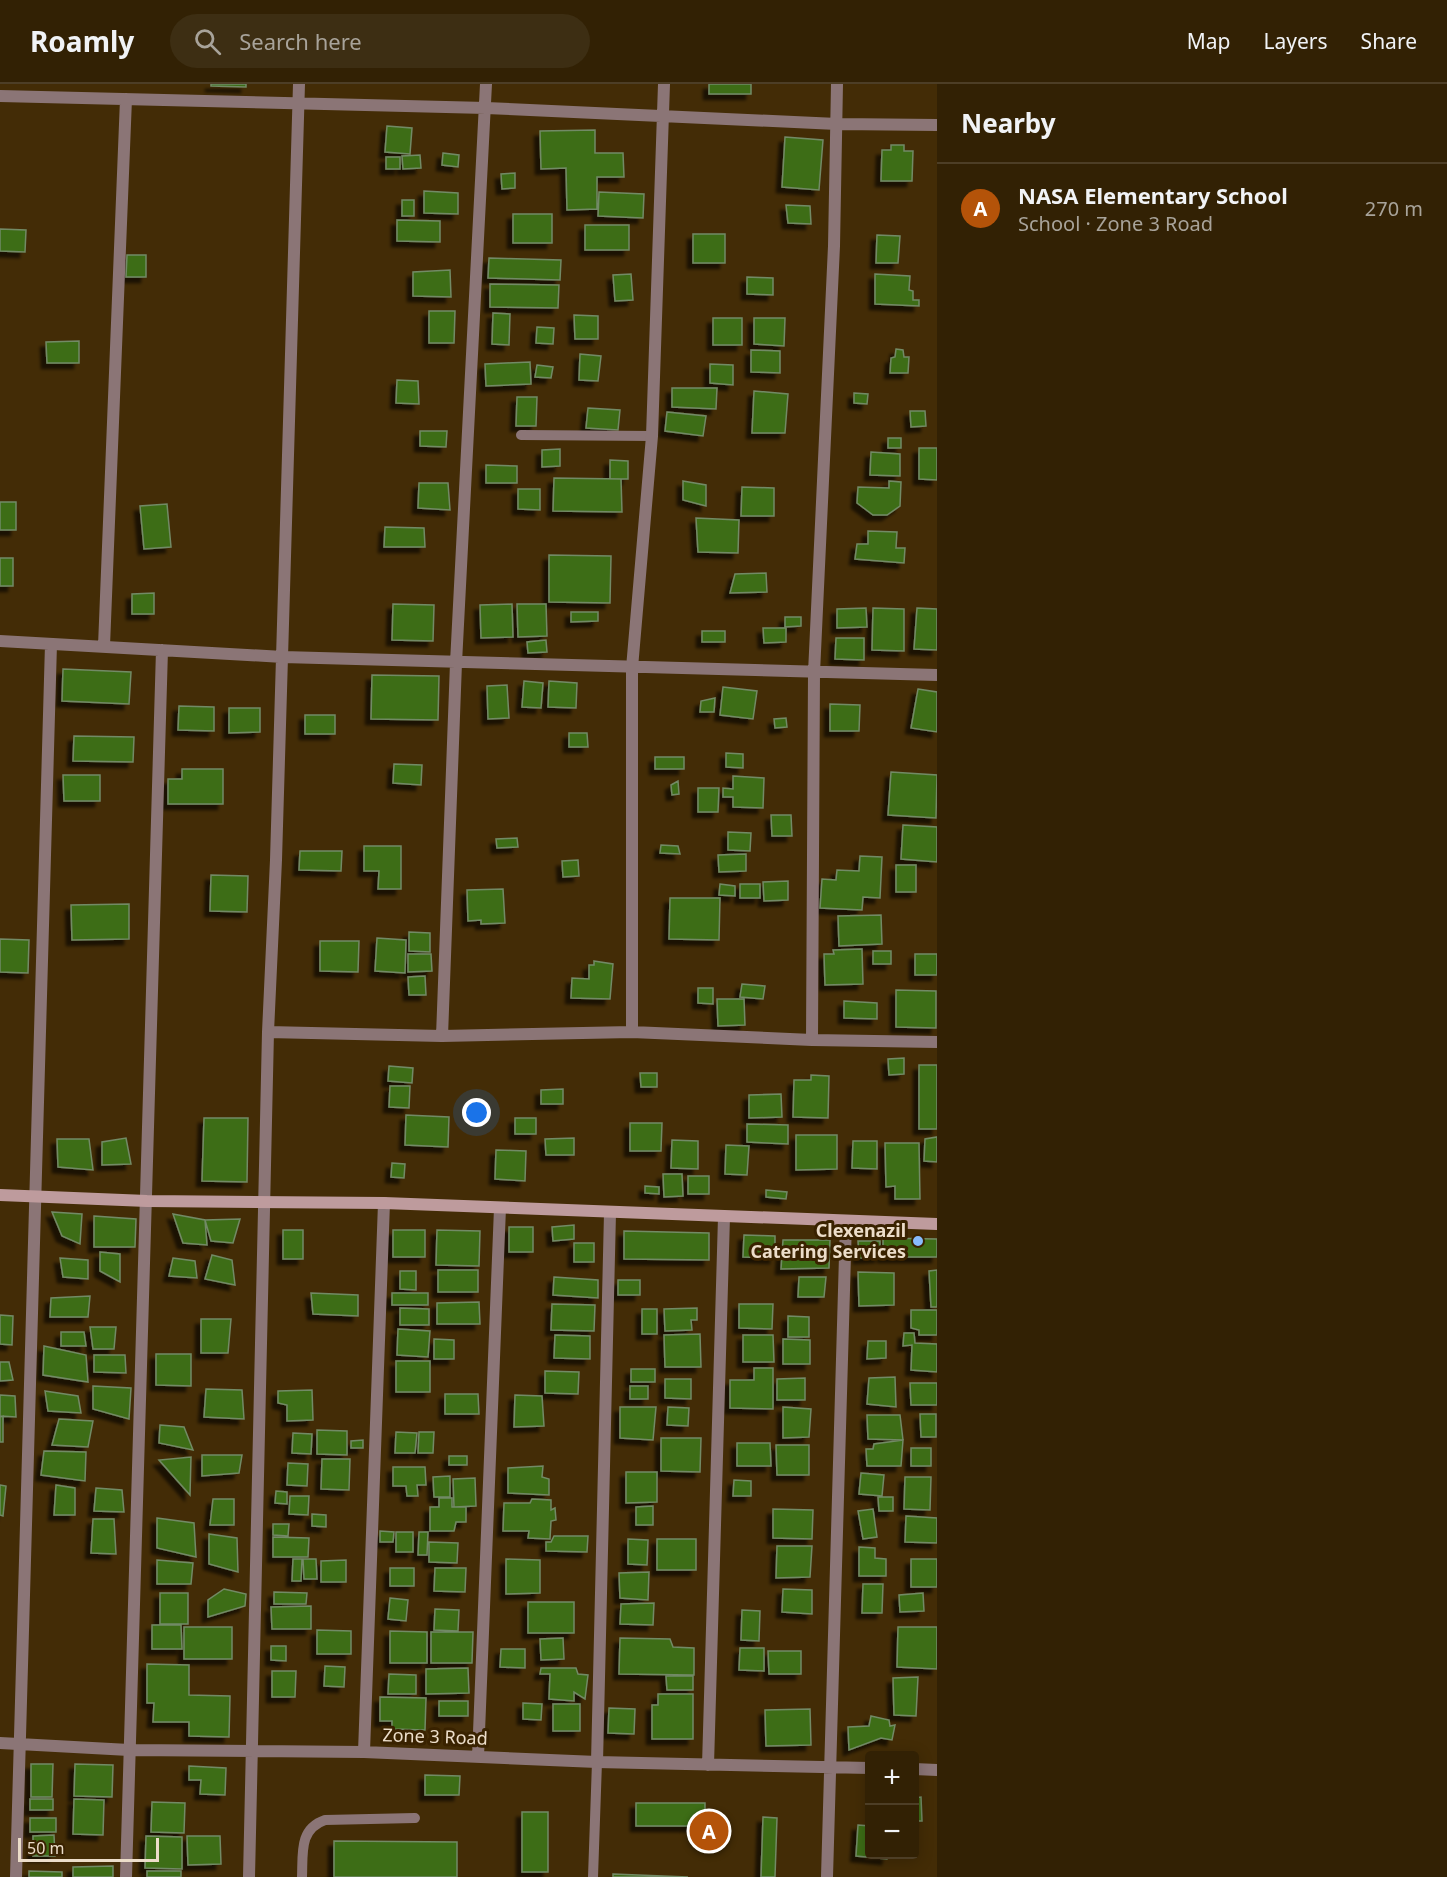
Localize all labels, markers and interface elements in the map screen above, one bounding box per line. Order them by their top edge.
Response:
search box [170,14,590,68]
text: Roamly [30,22,134,60]
icon: search [191,25,224,58]
text: Search here [239,26,362,56]
text: Map [1187,27,1231,55]
text: Layers [1264,27,1328,55]
text: Share [1361,27,1417,55]
text: Nearby [961,105,1056,141]
text: NASA Elementary School [1018,180,1288,210]
text: A [974,195,987,222]
text: 270 m [1365,195,1423,222]
text: School · Zone 3 Road [1018,210,1213,237]
your location [462,1098,491,1127]
place label: Clexenazil Catering Services [750,1218,906,1263]
marker: Clexenazil Catering Services [911,1234,925,1248]
street label: Zone 3 Road [382,1722,488,1750]
map controls [865,1751,919,1859]
button: + [865,1751,919,1805]
button: − [865,1805,919,1859]
pin: A [690,1808,728,1854]
scale bar [18,1835,159,1862]
text: 50 m [27,1837,64,1859]

